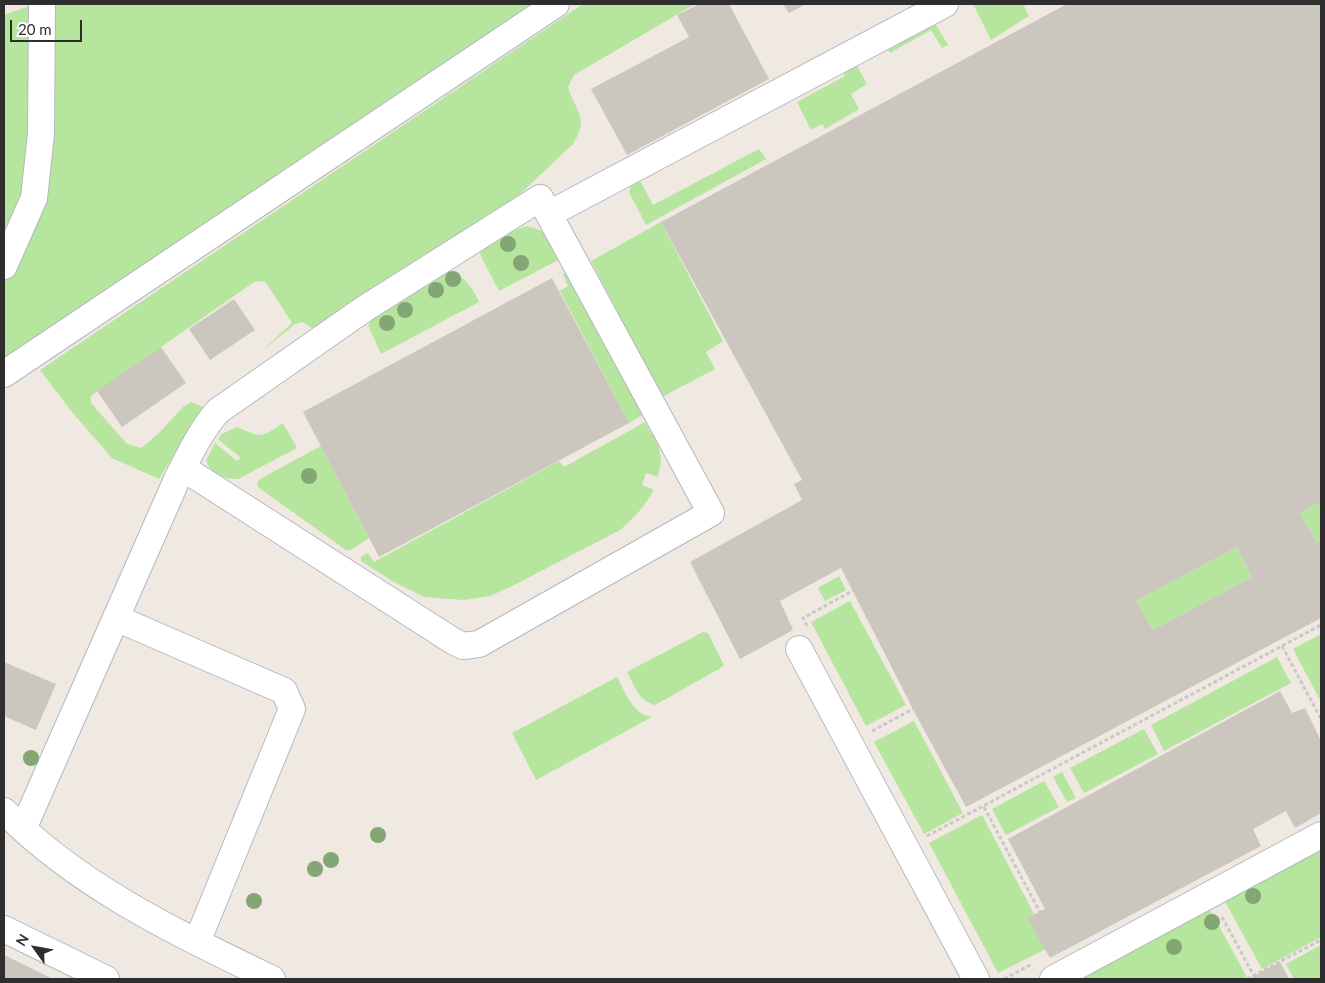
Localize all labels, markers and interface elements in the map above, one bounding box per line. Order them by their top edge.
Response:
scale bar [12,10,85,42]
text: 20 m [18,20,52,38]
north arrow [10,923,60,973]
text: N [12,931,32,949]

